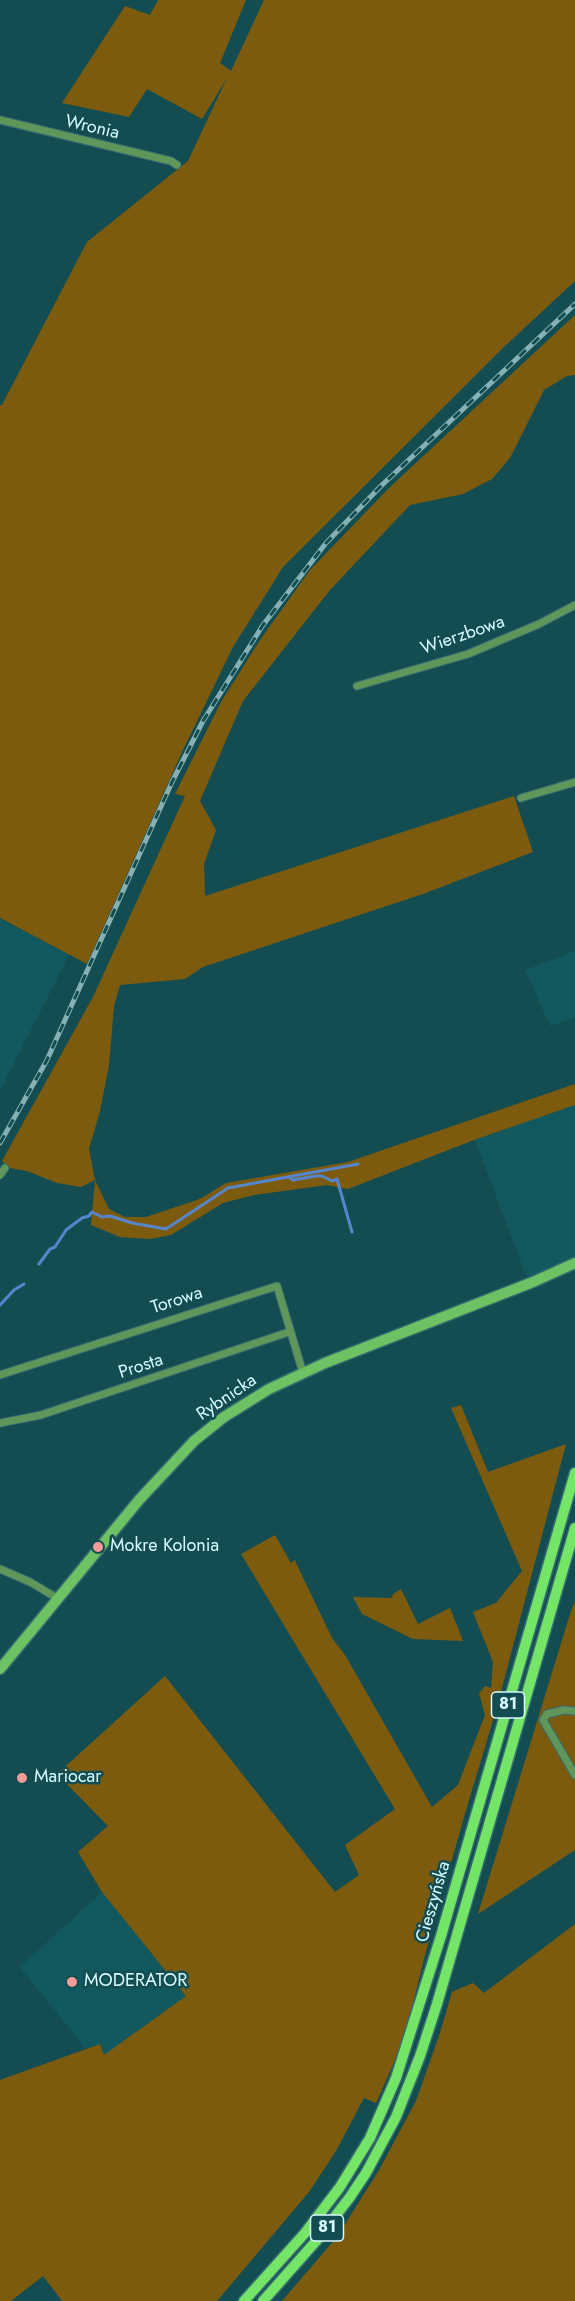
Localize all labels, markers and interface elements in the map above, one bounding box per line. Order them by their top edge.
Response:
street label: Wronia [63,111,121,145]
street label: Wierzbowa [418,612,508,660]
street label: Torowa [149,1283,205,1319]
street label: Prosta [116,1350,166,1384]
street label: Rybnicka [193,1370,261,1426]
place label: Mokre Kolonia [110,1536,219,1558]
marker: Mokre Kolonia [91,1540,105,1554]
road number: 81 [492,1692,524,1718]
place label: Mariocar [34,1767,101,1789]
marker: Mariocar [15,1771,29,1785]
street label: Cieszyńska [412,1859,456,1945]
place label: MODERATOR [84,1971,187,1993]
marker: MODERATOR [65,1975,79,1989]
road number: 81 [310,2215,344,2241]

